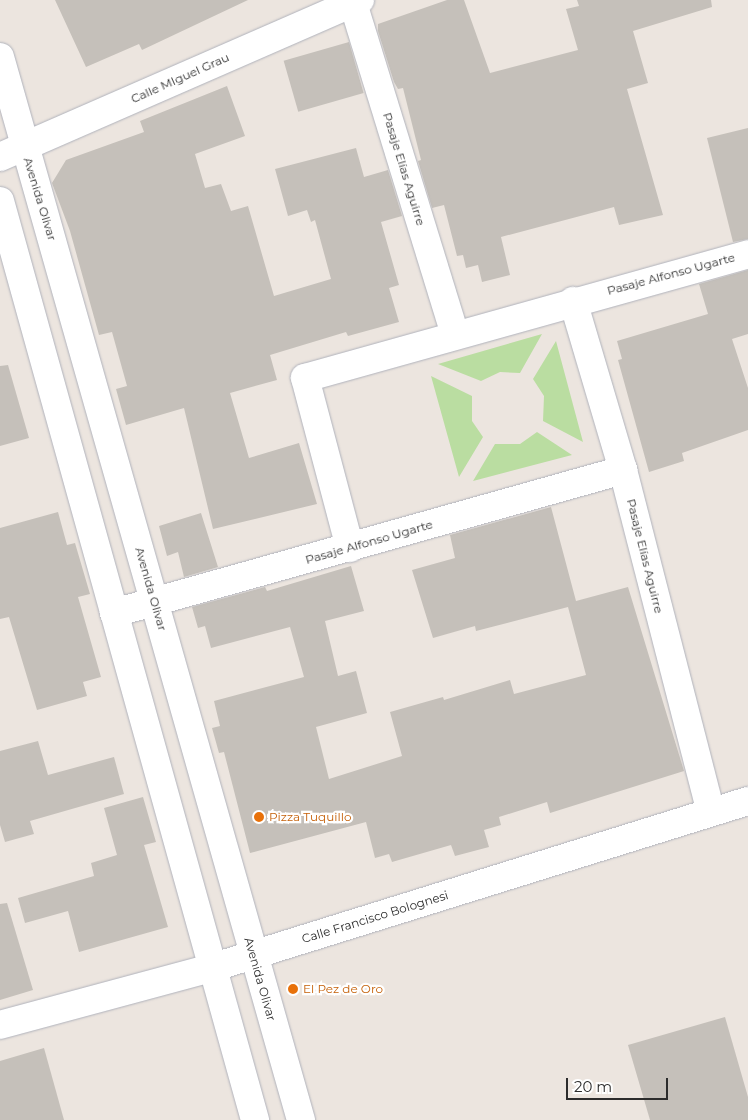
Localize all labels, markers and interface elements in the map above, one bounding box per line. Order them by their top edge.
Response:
street label: Calle MIguel Grau [129,50,231,106]
street label: Pasaje Elías Aguirre [380,111,428,227]
street label: Avenida Olivar [21,156,59,242]
street label: Pasaje Alfonso Ugarte [605,250,737,298]
street label: Pasaje Elías Aguirre [624,497,666,615]
street label: Pasaje Alfonso Ugarte [304,517,434,567]
street label: Avenida Olivar [132,546,170,632]
place label: Pizza Tuquillo [269,810,352,824]
marker: Pizza Tuquillo [253,811,265,823]
street label: Calle Francisco Bolognesi [300,888,450,946]
street label: Avenida Olivar [241,936,279,1022]
place label: El Pez de Oro [303,982,383,996]
marker: El Pez de Oro [287,983,299,995]
scale bar [568,1068,670,1100]
text: 20 m [574,1077,612,1096]

